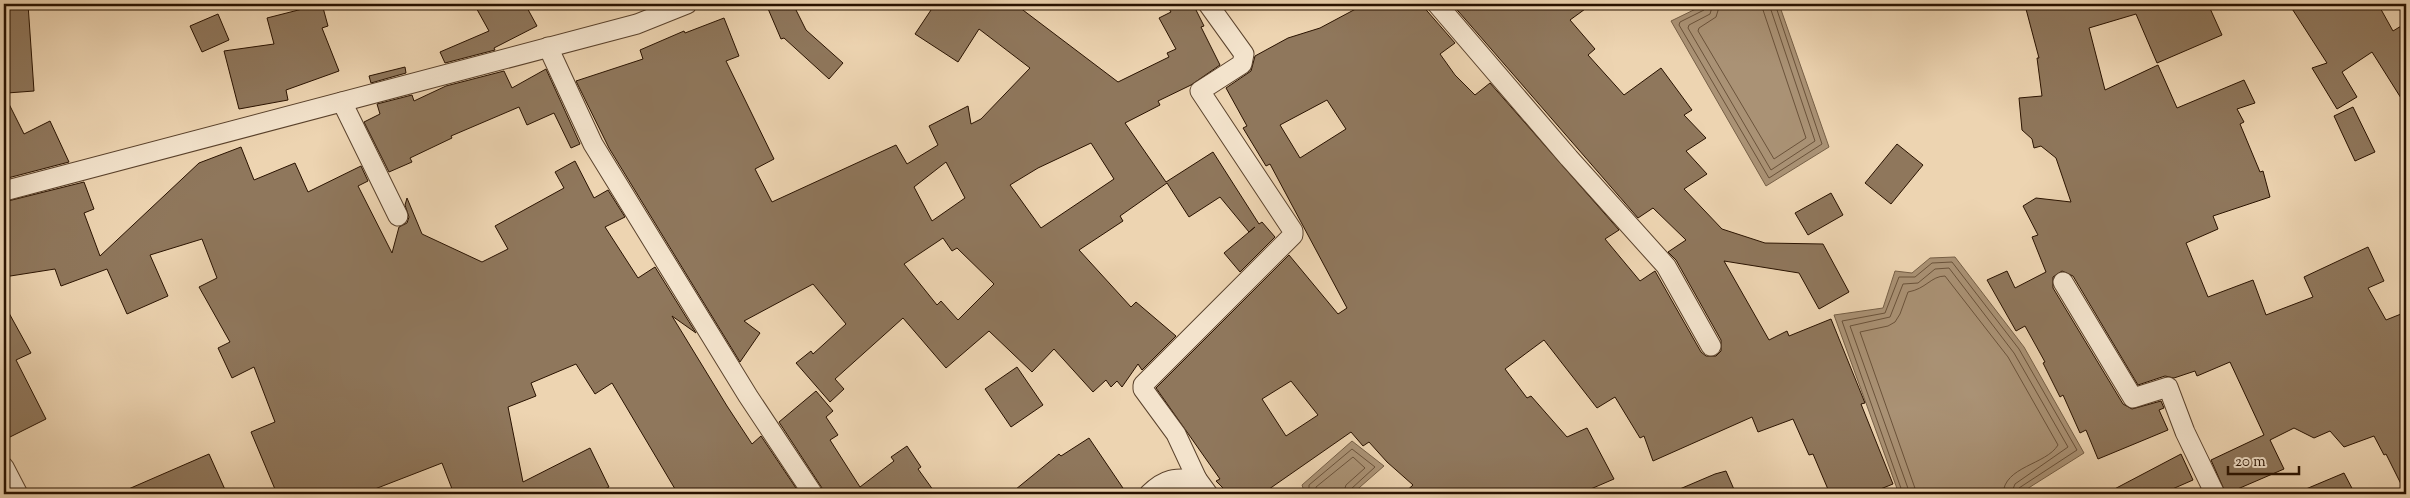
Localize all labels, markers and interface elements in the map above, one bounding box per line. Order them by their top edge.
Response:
scale bar [2228,443,2299,475]
text: 20 m [2235,452,2266,473]

